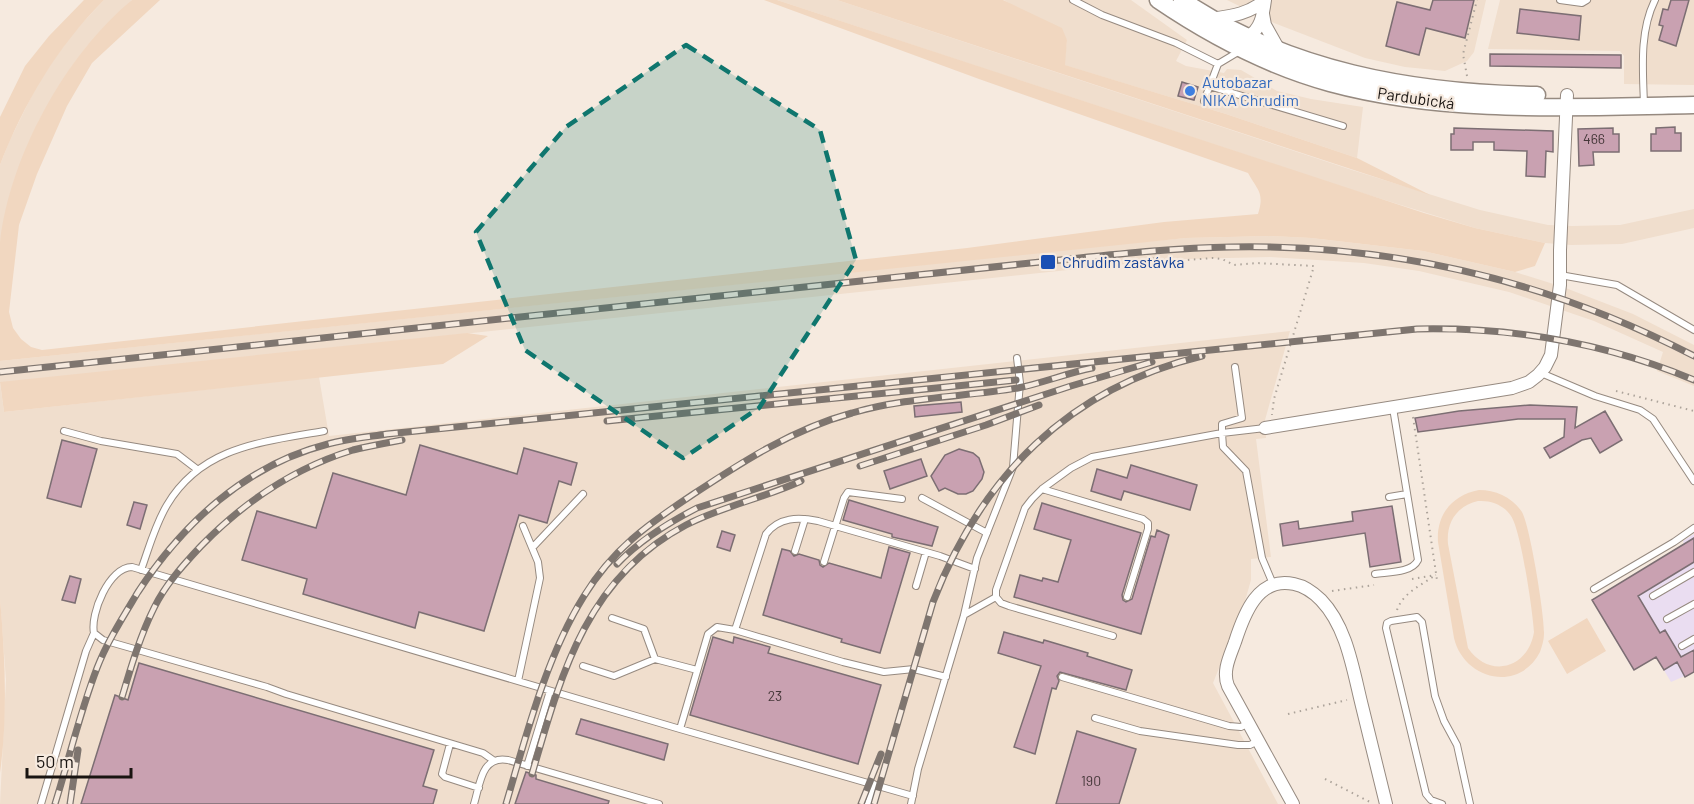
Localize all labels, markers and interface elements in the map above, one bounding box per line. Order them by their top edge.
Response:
place label: Autobazar NIKA Chrudim [1202,72,1299,109]
street label: Pardubická [1376,83,1456,112]
marker: Autobazar NIKA Chrudim [1183,84,1197,98]
house number: 466 [1583,130,1605,147]
place label: Chrudim zastávka [1062,252,1184,271]
marker: Chrudim zastávka [1039,253,1057,271]
house number: 23 [768,687,782,704]
scale bar [27,741,130,779]
text: 50 m [36,750,74,772]
house number: 190 [1081,772,1101,789]

